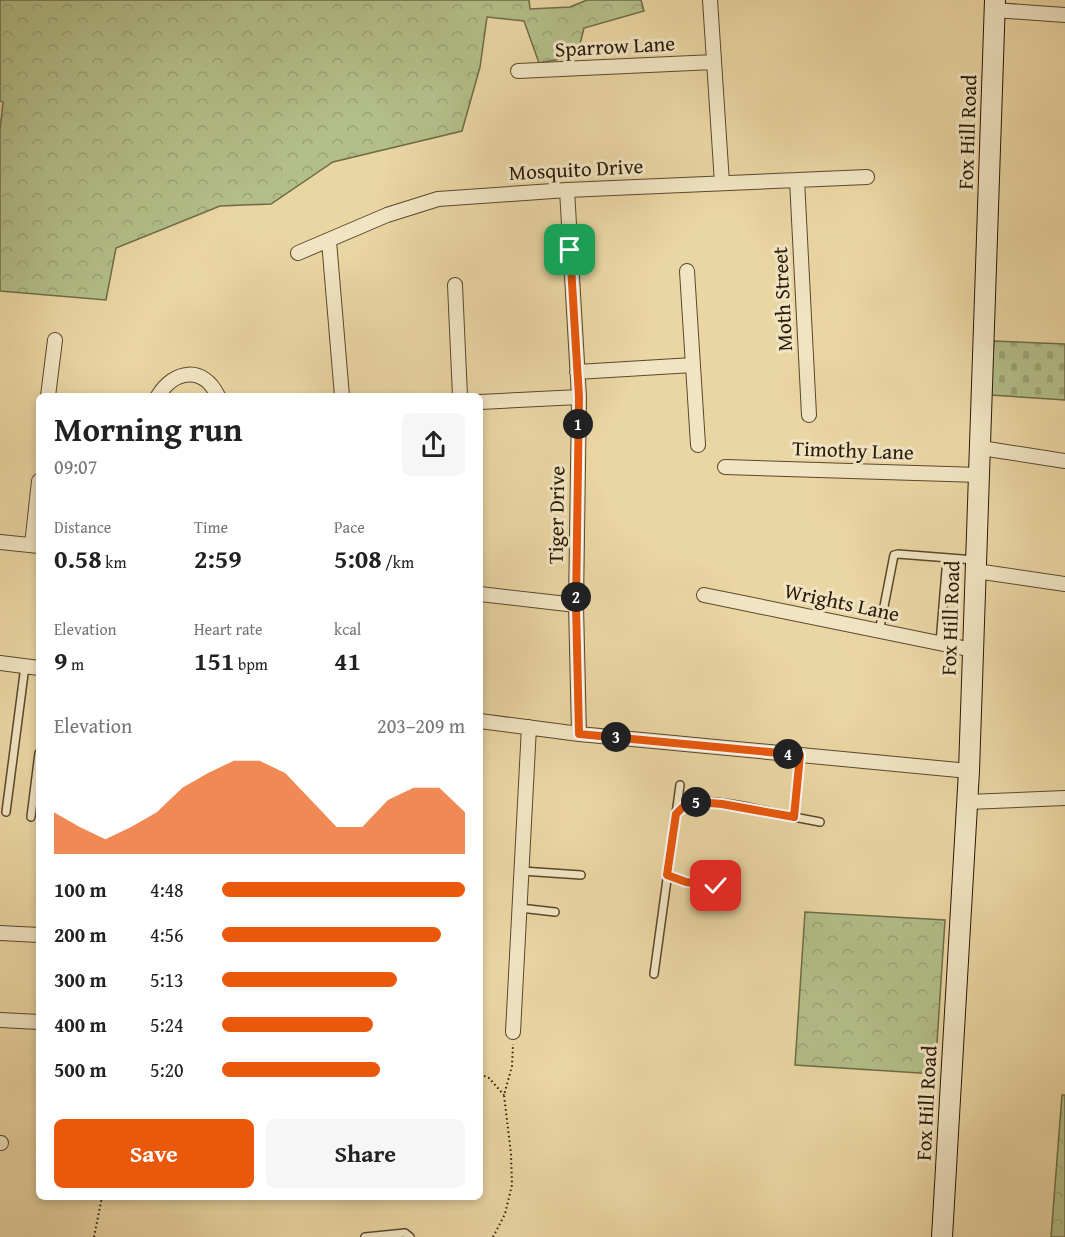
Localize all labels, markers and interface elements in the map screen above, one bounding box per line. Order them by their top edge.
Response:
street label: Sparrow Lane [554,27,676,65]
street label: Fox Hill Road [949,73,985,190]
street label: Mosquito Drive [508,150,644,188]
pin [544,224,595,275]
icon: arrive [553,233,586,266]
street label: Moth Street [764,245,800,352]
text: Morning run [54,405,243,453]
pin: 1 [563,409,593,439]
text: 1 [574,412,582,436]
button: share [402,413,465,476]
street label: Timothy Lane [792,432,914,468]
text: 09:07 [54,452,97,481]
street label: Tiger Drive [540,465,572,564]
text: Distance [54,515,111,539]
text: Time [194,515,228,539]
text: Pace [334,515,365,539]
text: 0.58 [54,539,102,578]
text: 2:59 [194,539,242,578]
text: 5:08 [334,539,382,578]
text: km [102,550,126,574]
text: /km [382,550,414,574]
street label: Fox Hill Road [932,559,968,676]
street label: Wrights Lane [782,575,902,629]
pin: 2 [561,582,591,612]
text: 2 [572,585,580,609]
text: Elevation [54,617,117,641]
text: Heart rate [194,617,263,641]
text: kcal [334,617,361,641]
text: 9 [54,641,67,680]
text: 151 [194,641,234,680]
text: 41 [334,641,361,680]
text: m [67,652,84,676]
text: bpm [234,652,268,676]
text: Elevation [54,711,132,740]
text: 203–209 m [377,711,465,740]
pin: 3 [601,722,631,752]
text: 3 [612,725,620,749]
pin: 4 [773,739,803,769]
text: 4 [784,742,792,766]
pin: 5 [681,787,711,817]
text: 5 [692,790,700,814]
pin [690,860,741,911]
icon: check [699,869,732,902]
text: 100 m [54,875,107,904]
text: 4:48 [150,875,184,904]
text: 200 m [54,920,107,949]
text: 4:56 [150,920,184,949]
text: 300 m [54,965,107,994]
text: 5:13 [150,965,184,994]
text: 400 m [54,1010,107,1039]
text: 5:24 [150,1010,184,1039]
street label: Fox Hill Road [908,1044,945,1161]
text: 500 m [54,1055,107,1084]
text: 5:20 [150,1055,184,1084]
button: Save [54,1119,254,1188]
button: Share [266,1119,465,1188]

